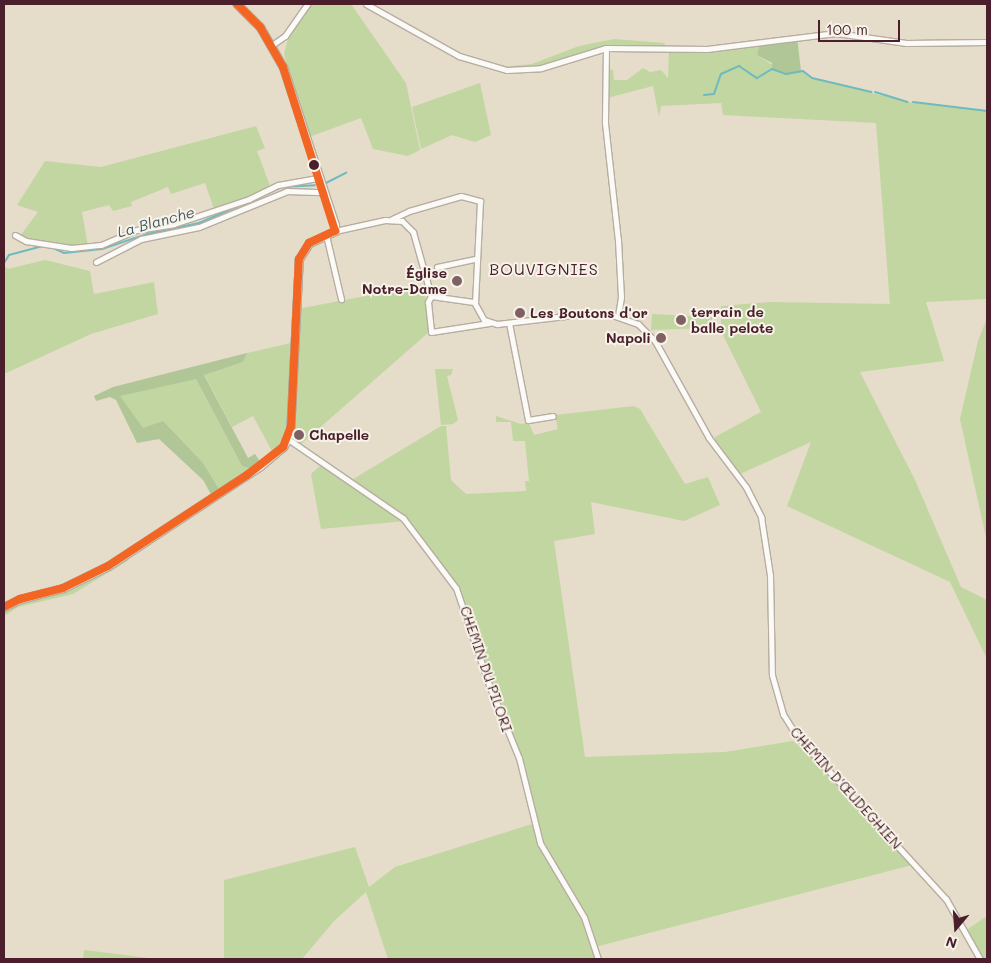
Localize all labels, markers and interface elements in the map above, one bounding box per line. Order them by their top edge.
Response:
scale bar [821,10,904,42]
text: 100 m [826,19,868,39]
unlabelled marker [309,160,319,170]
water label: La Blanche [115,203,197,241]
district label: BOUVIGNIES [488,259,600,279]
place label: Église Notre-Dame [362,265,447,298]
marker: Église Notre-Dame [451,275,463,287]
place label: terrain de balle pelote [691,304,773,336]
place label: Les Boutons d'or [530,305,648,321]
marker: Les Boutons d'or [514,307,526,319]
marker: terrain de balle pelote [675,314,687,326]
place label: Napoli [606,330,651,346]
marker: Napoli [655,332,667,344]
place label: Chapelle [309,427,369,443]
marker: Chapelle [293,429,305,441]
street label: CHEMIN DU PILORI [457,604,515,734]
street label: CHEMIN D'ŒUDEGHIEN [787,724,905,852]
north arrow [931,903,981,953]
text: N [943,932,959,953]

